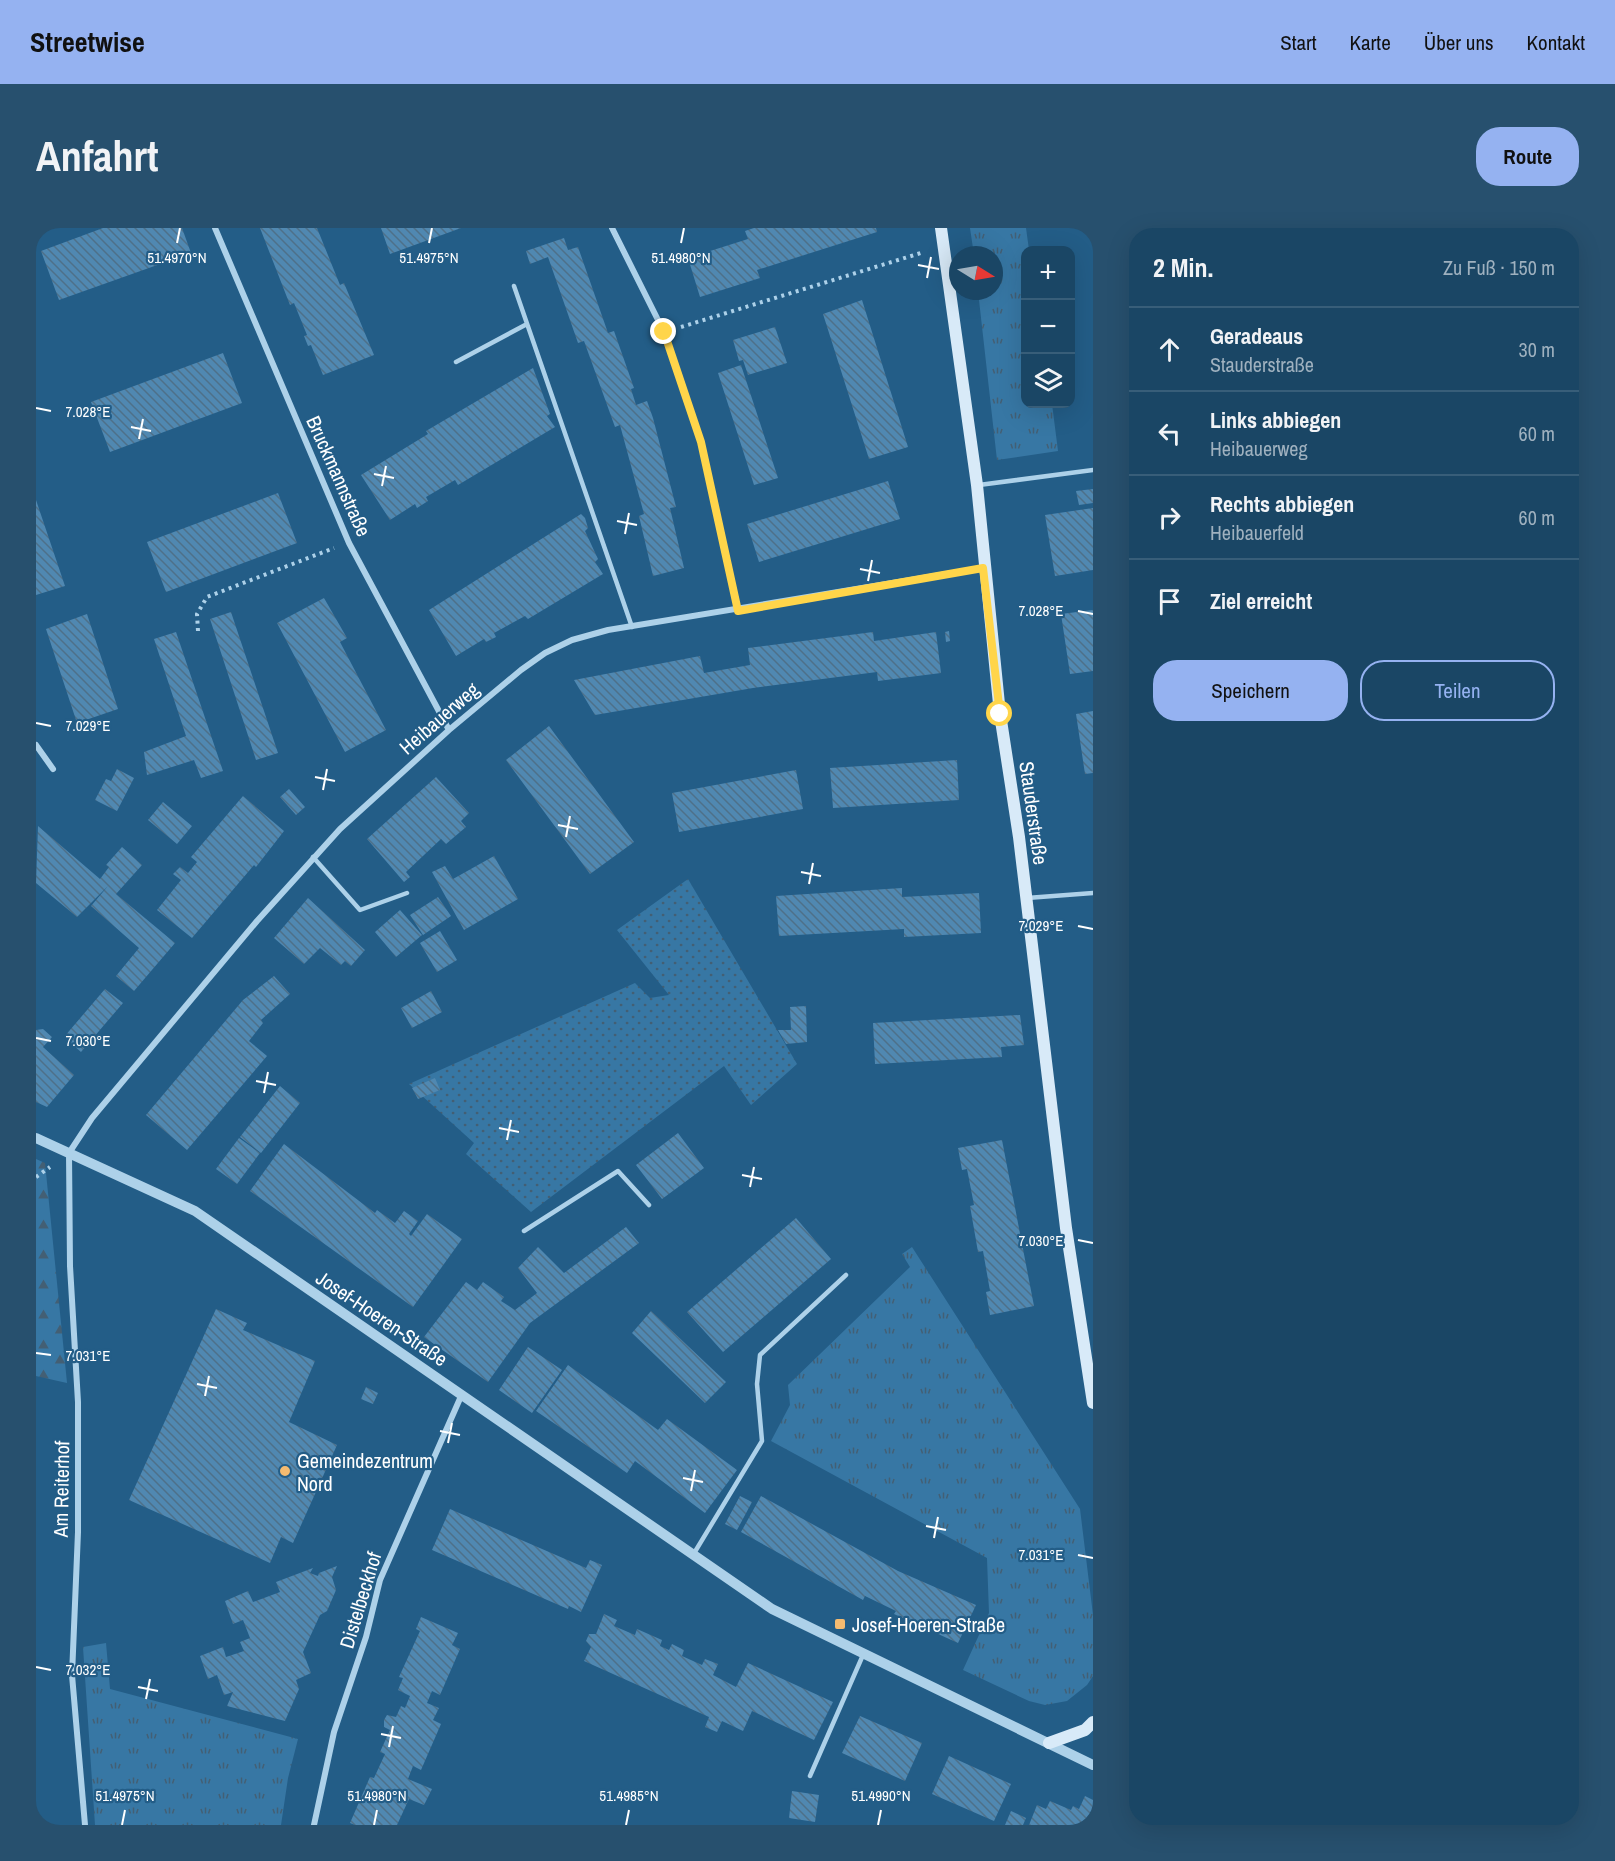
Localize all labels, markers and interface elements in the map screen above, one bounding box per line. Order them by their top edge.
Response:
text: Streetwise [30,23,145,61]
text: Start [1280,28,1317,57]
text: Karte [1350,28,1391,57]
text: Über uns [1424,28,1494,57]
text: Kontakt [1527,28,1585,57]
button: Route [1476,127,1579,186]
text: Anfahrt [36,128,158,184]
north arrow [949,246,1003,300]
map controls [1021,246,1075,408]
button: + [1021,246,1075,300]
text: 51.4970°N [147,247,207,268]
text: 51.4975°N [399,247,459,268]
text: 51.4980°N [651,247,711,268]
text: 2 Min. [1153,250,1213,285]
text: Zu Fuß · 150 m [1443,254,1555,281]
button: − [1021,300,1075,354]
route end [650,318,676,344]
text: Geradeaus [1210,321,1303,351]
icon: ahead [1153,333,1186,366]
text: 30 m [1519,336,1555,363]
text: Stauderstraße [1210,351,1314,378]
button: layers [1021,354,1075,408]
text: 7.028°E [66,401,111,422]
text: Links abbiegen [1210,405,1341,435]
street label: Bruckmannstraße [300,411,378,541]
icon: left [1153,417,1186,450]
text: 60 m [1519,420,1555,447]
text: Heibauerweg [1210,435,1308,462]
text: Rechts abbiegen [1210,489,1354,519]
icon: right [1153,501,1186,534]
text: 60 m [1519,504,1555,531]
text: Heibauerfeld [1210,519,1304,546]
icon: arrive [1153,585,1186,618]
text: Ziel erreicht [1210,586,1312,616]
text: 7.028°E [1019,600,1064,621]
button: Speichern [1153,660,1348,721]
button: Teilen [1360,660,1555,721]
street label: Heibauerweg [393,676,485,760]
route start [986,700,1012,726]
text: 7.029°E [66,715,111,736]
street label: Stauderstraße [1013,760,1055,866]
text: 7.029°E [1019,915,1064,936]
text: 7.030°E [66,1030,111,1051]
text: 7.030°E [1019,1230,1064,1251]
street label: Josef-Hoeren-Straße [311,1264,453,1372]
text: 7.031°E [66,1345,111,1366]
street label: Am Reiterhof [47,1440,75,1539]
place label: Gemeindezentrum Nord [297,1447,433,1497]
marker: Gemeindezentrum Nord [278,1464,292,1478]
text: 7.031°E [1019,1544,1064,1565]
street label: Distelbeckhof [333,1548,388,1651]
place label: Josef-Hoeren-Straße [852,1611,1005,1638]
marker: Josef-Hoeren-Straße [833,1617,847,1631]
text: 7.032°E [66,1659,111,1680]
text: 51.4975°N [95,1785,155,1806]
text: 51.4980°N [347,1785,407,1806]
text: 51.4985°N [599,1785,659,1806]
text: 51.4990°N [851,1785,911,1806]

